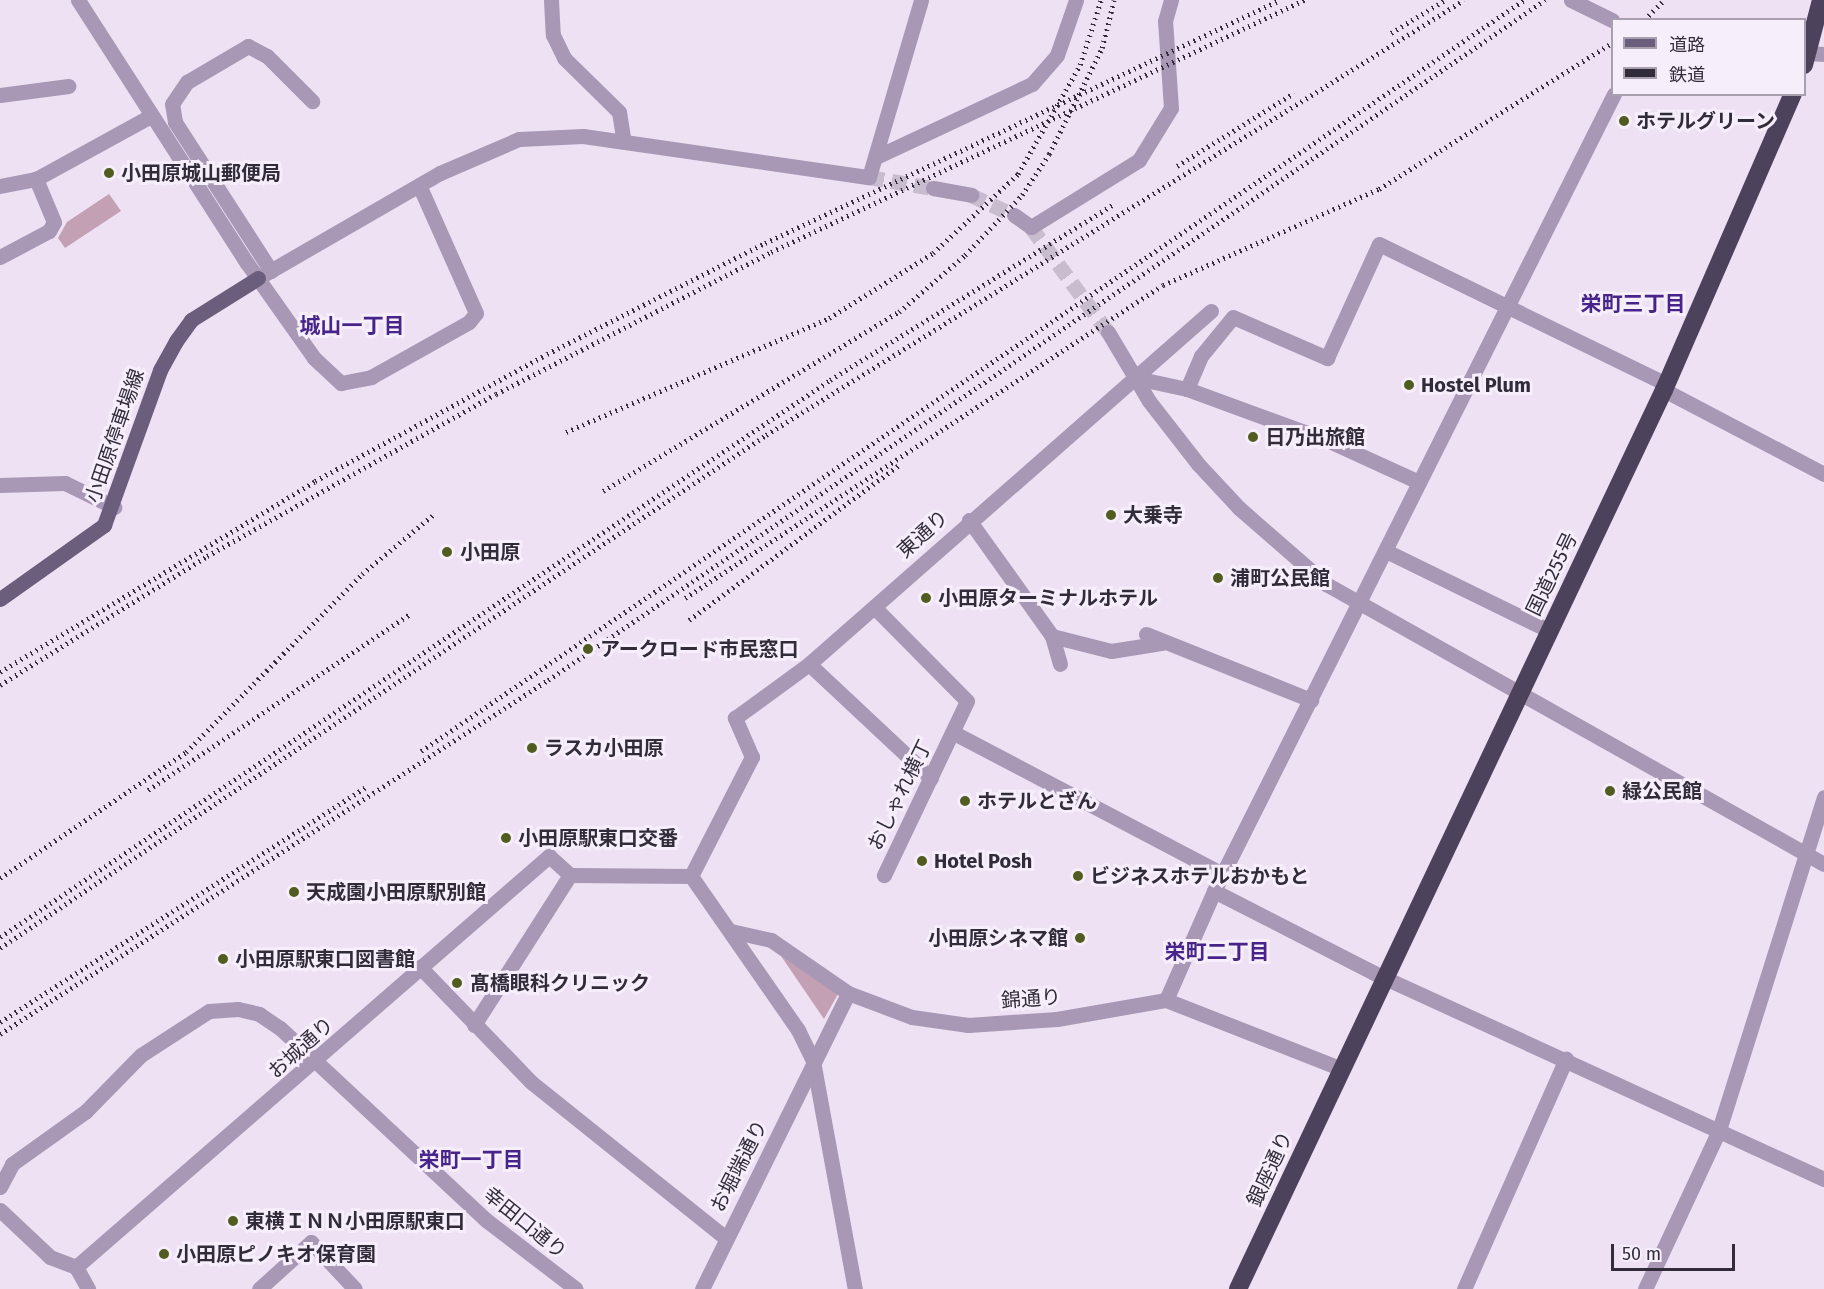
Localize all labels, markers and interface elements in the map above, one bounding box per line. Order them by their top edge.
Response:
legend [1611,18,1806,96]
text: 道路 [1669,34,1705,56]
text: 鉄道 [1669,64,1705,86]
place label: ホテルグリーン [1636,109,1776,133]
marker: ホテルグリーン [1617,114,1631,128]
place label: 小田原城山郵便局 [121,161,281,185]
marker: 小田原城山郵便局 [102,166,116,180]
district label: 栄町三丁目 [1581,291,1685,317]
district label: 城山一丁目 [300,313,404,339]
street label: 小田原停車場線 [81,366,149,506]
place label: Hostel Plum [1421,373,1531,397]
marker: Hostel Plum [1402,378,1416,392]
place label: 日乃出旅館 [1265,425,1365,449]
marker: 日乃出旅館 [1246,430,1260,444]
place label: 大乗寺 [1123,503,1183,527]
street label: 東通り [893,505,953,563]
marker: 大乗寺 [1104,508,1118,522]
street label: 国道255号 [1522,528,1582,620]
place label: 小田原 [460,540,520,564]
marker: 小田原 [438,543,456,561]
place label: 浦町公民館 [1230,566,1330,590]
marker: 浦町公民館 [1211,571,1225,585]
place label: 小田原ターミナルホテル [938,586,1158,610]
marker: 小田原ターミナルホテル [919,591,933,605]
place label: アークロード市民窓口 [600,637,799,661]
marker: アークロード市民窓口 [581,642,595,656]
place label: ラスカ小田原 [544,736,664,760]
street label: おしゃれ横丁 [863,736,937,854]
marker: ラスカ小田原 [525,741,539,755]
place label: 緑公民館 [1622,779,1702,803]
marker: 緑公民館 [1603,784,1617,798]
place label: ホテルとざん [977,789,1097,813]
marker: ホテルとざん [958,794,972,808]
place label: 小田原駅東口交番 [518,826,678,850]
marker: 小田原駅東口交番 [499,831,513,845]
place label: Hotel Posh [934,849,1032,873]
marker: Hotel Posh [915,854,929,868]
place label: ビジネスホテルおかもと [1090,864,1310,888]
marker: ビジネスホテルおかもと [1071,869,1085,883]
place label: 天成園小田原駅別館 [306,880,486,904]
marker: 天成園小田原駅別館 [287,885,301,899]
place label: 小田原シネマ館 [928,926,1068,950]
marker: 小田原シネマ館 [1073,931,1087,945]
district label: 栄町二丁目 [1165,939,1269,965]
place label: 小田原駅東口図書館 [235,947,415,971]
marker: 小田原駅東口図書館 [216,952,230,966]
place label: 髙橋眼科クリニック [470,971,650,995]
marker: 髙橋眼科クリニック [448,974,466,992]
street label: 錦通り [1000,985,1062,1013]
street label: お城通り [263,1012,339,1084]
street label: お堀端通り [706,1116,772,1216]
street label: 銀座通り [1242,1128,1298,1210]
district label: 栄町一丁目 [419,1147,523,1173]
street label: 幸田口通り [479,1182,571,1264]
place label: 東横ＩＮＮ小田原駅東口 [245,1209,465,1233]
marker: 東横ＩＮＮ小田原駅東口 [226,1214,240,1228]
scale bar [1614,1232,1738,1270]
place label: 小田原ピノキオ保育園 [176,1242,376,1266]
text: 50 m [1622,1243,1661,1265]
marker: 小田原ピノキオ保育園 [157,1247,171,1261]

